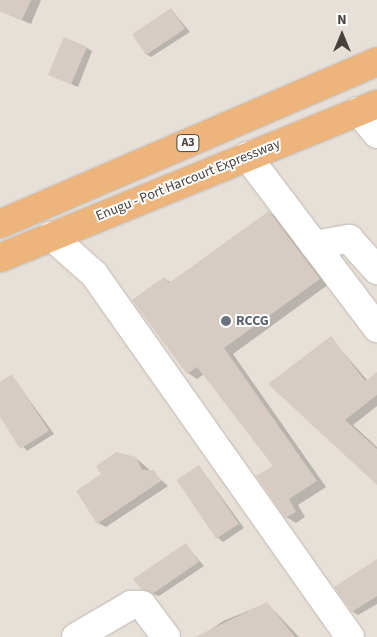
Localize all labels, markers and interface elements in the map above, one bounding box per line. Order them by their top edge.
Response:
north arrow [317,10,367,60]
text: N [337,10,347,30]
road number: A3 [176,134,200,152]
street label: Enugu - Port Harcourt Expressway [93,135,283,225]
place label: RCCG [236,313,269,329]
marker: RCCG [220,315,232,327]

